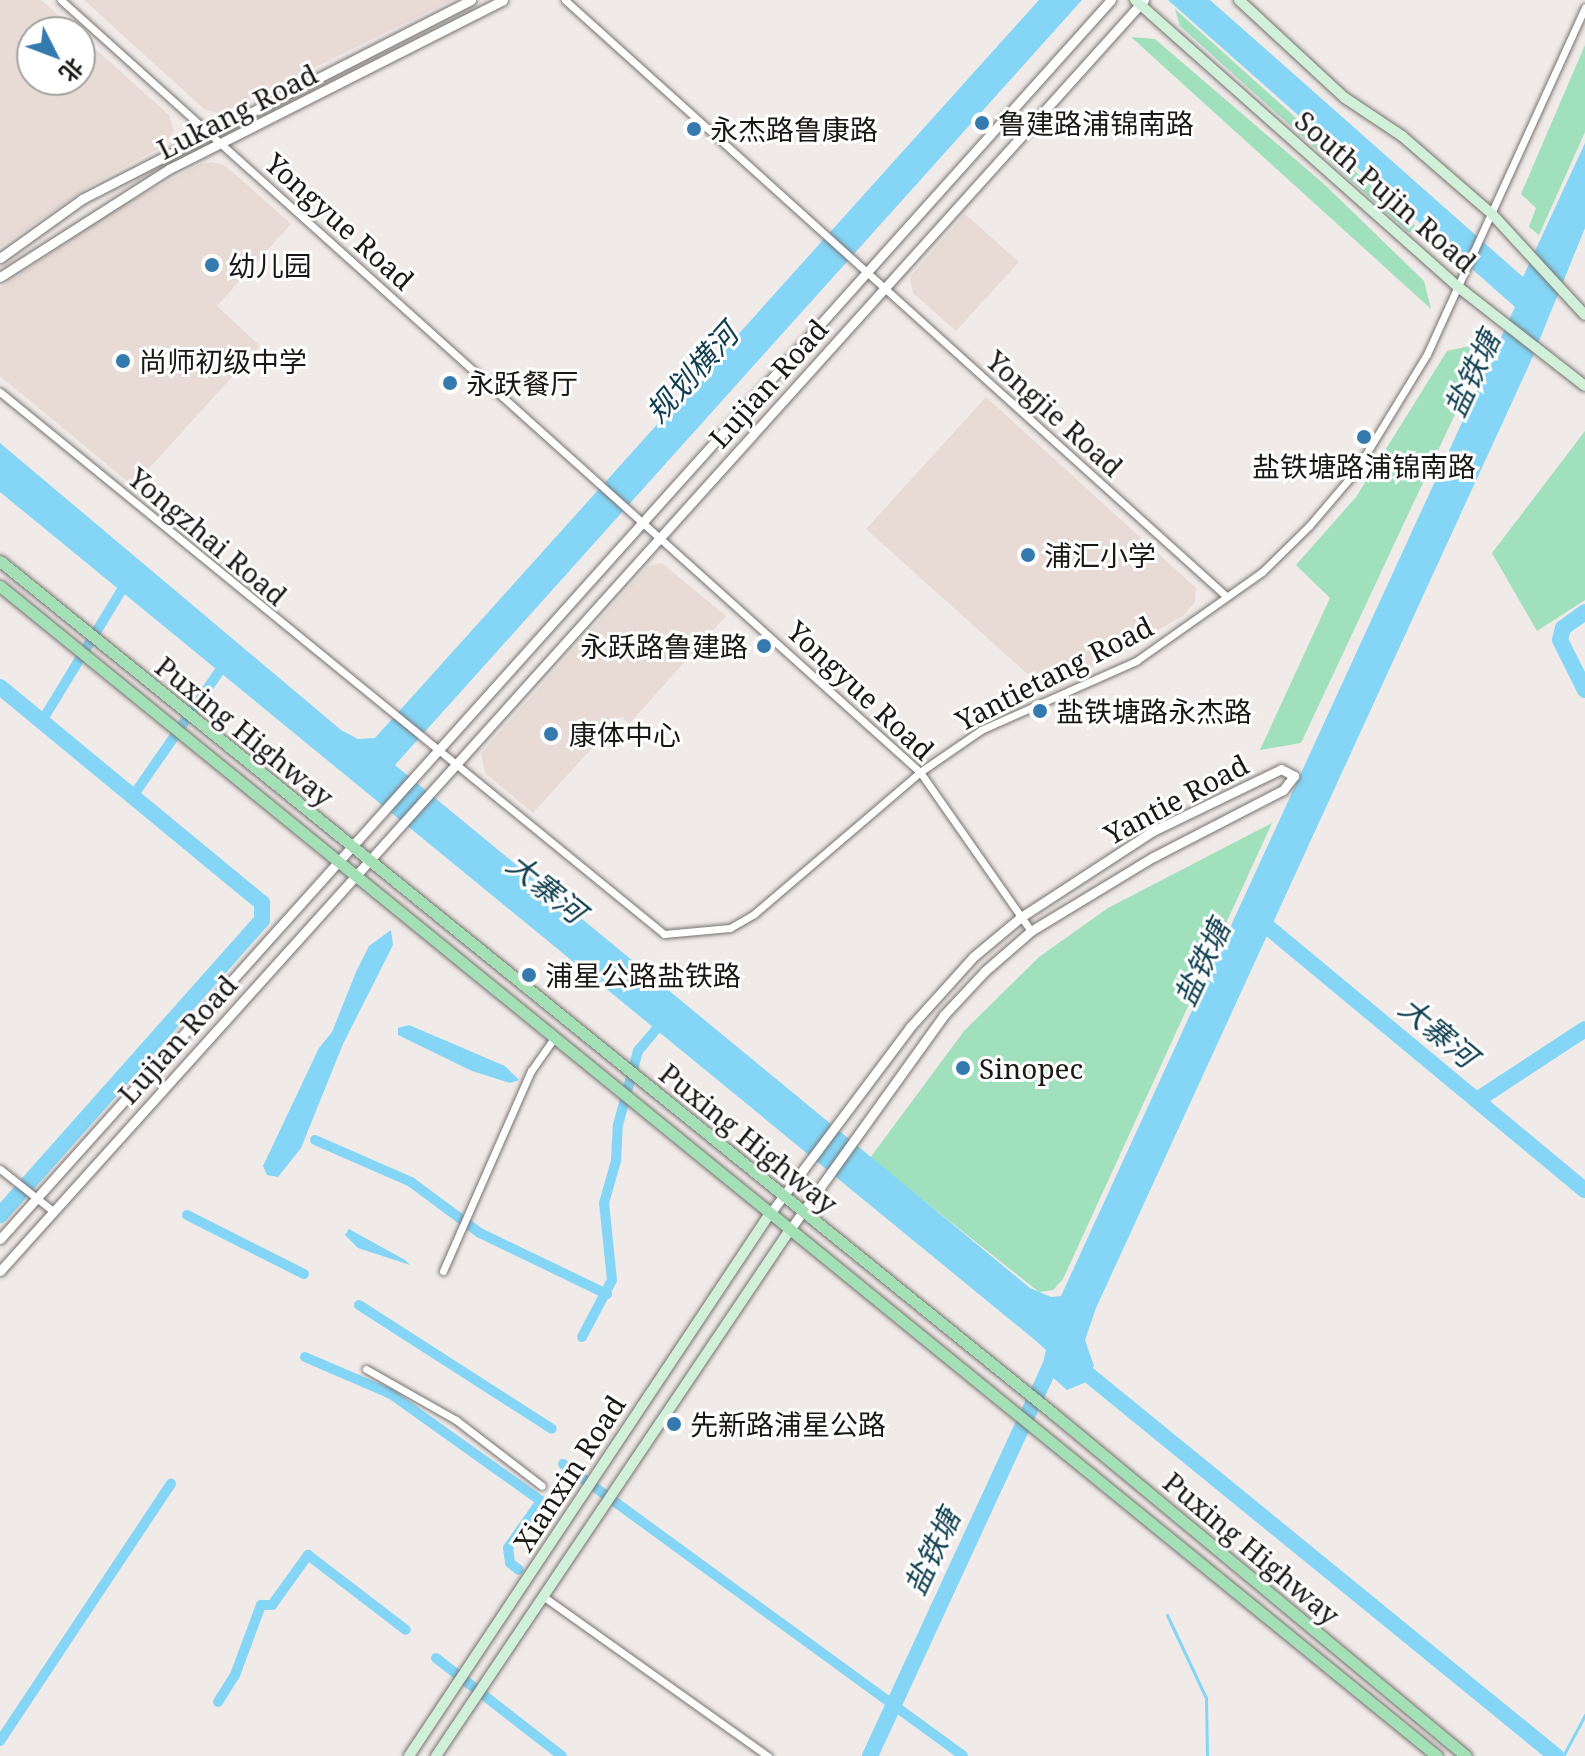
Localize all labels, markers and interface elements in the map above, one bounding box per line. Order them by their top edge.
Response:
north arrow [16,16,96,96]
text: 北 [54,52,91,89]
street label: Lukang Road [151,56,323,166]
street label: South Pujin Road [1289,103,1483,279]
place label: 鲁建路浦锦南路 [998,106,1194,140]
place label: 永杰路鲁康路 [710,112,878,146]
marker: 鲁建路浦锦南路 [973,114,991,132]
marker: 永杰路鲁康路 [685,120,703,138]
street label: Yongyue Road [259,146,421,296]
place label: 幼儿园 [228,248,312,282]
marker: 幼儿园 [203,256,221,274]
street label: Lujian Road [702,312,834,454]
water label: 规划横河 [638,316,746,430]
water label: 盐铁塘 [1437,326,1507,422]
street label: Yongjie Road [980,343,1130,483]
place label: 尚师初级中学 [139,344,307,378]
marker: 尚师初级中学 [114,352,132,370]
place label: 永跃餐厅 [466,366,578,400]
marker: 永跃餐厅 [441,374,459,392]
marker: 盐铁塘路浦锦南路 [1355,428,1373,446]
place label: 盐铁塘路浦锦南路 [1252,449,1476,483]
street label: Yongzhai Road [122,460,294,612]
place label: 浦汇小学 [1044,538,1156,572]
marker: 浦汇小学 [1019,546,1037,564]
street label: Yantietang Road [950,609,1158,737]
street label: Yongyue Road [781,614,941,766]
place label: 永跃路鲁建路 [580,629,748,663]
marker: 永跃路鲁建路 [755,637,773,655]
street label: Puxing Highway [149,649,341,813]
place label: 盐铁塘路永杰路 [1056,694,1252,728]
marker: 盐铁塘路永杰路 [1031,702,1049,720]
place label: 康体中心 [569,717,681,751]
marker: 康体中心 [540,723,562,745]
street label: Yantie Road [1098,747,1254,851]
water label: 大寨河 [500,846,592,930]
water label: 盐铁塘 [1167,915,1237,1011]
place label: 浦星公路盐铁路 [545,958,741,992]
marker: 浦星公路盐铁路 [520,966,538,984]
street label: Lujian Road [111,968,243,1110]
water label: 大寨河 [1392,989,1484,1075]
place label: Sinopec [979,1051,1083,1085]
street label: Puxing Highway [653,1056,845,1220]
marker: Sinopec [954,1059,972,1077]
street label: Xianxin Road [506,1389,632,1557]
place label: 先新路浦星公路 [690,1407,886,1441]
marker: 先新路浦星公路 [665,1415,683,1433]
street label: Puxing Highway [1157,1465,1347,1631]
water label: 盐铁塘 [897,1504,967,1600]

